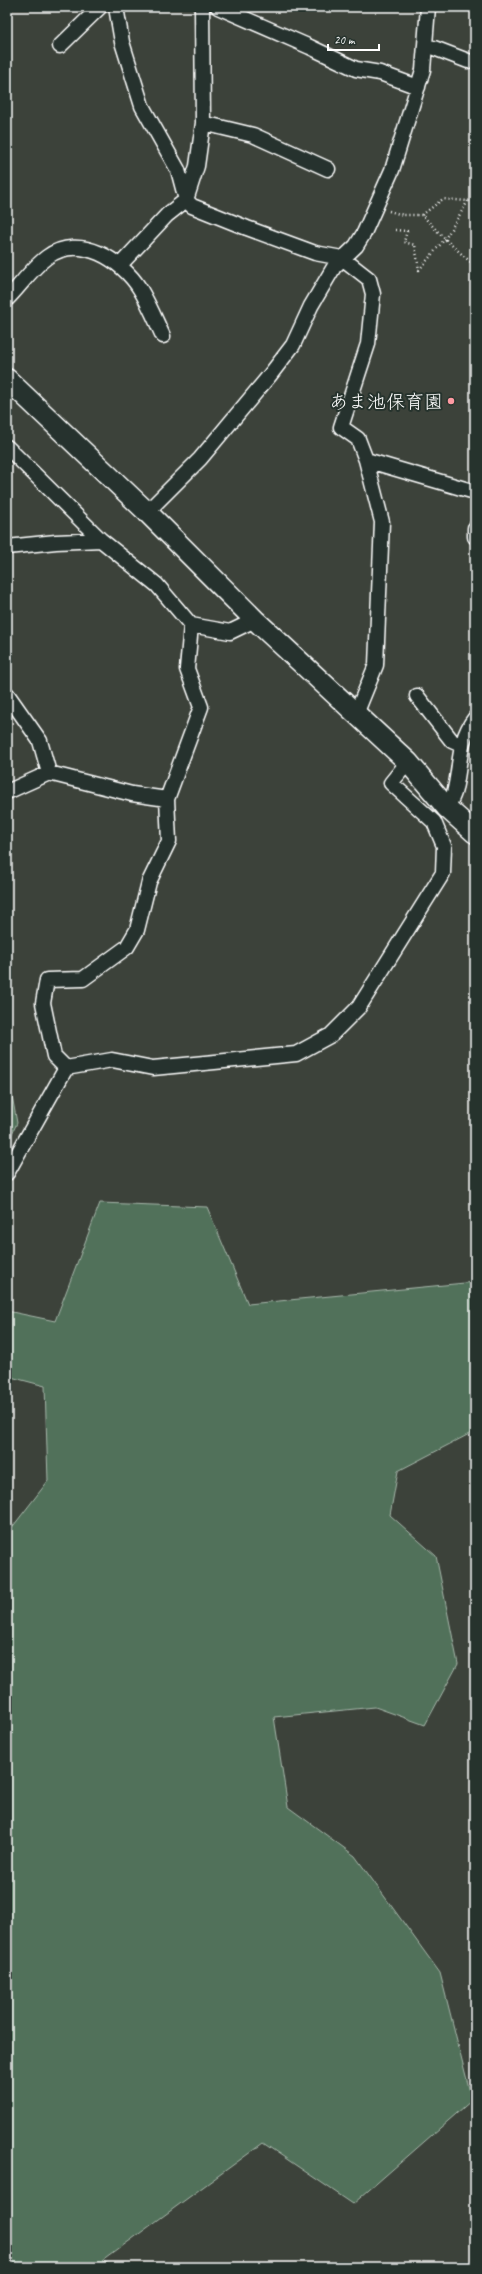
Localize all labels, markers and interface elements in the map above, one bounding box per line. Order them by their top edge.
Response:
scale bar [328,26,379,52]
text: 20 m [334,32,356,48]
place label: あま池保育園 [329,390,443,414]
marker: あま池保育園 [446,396,456,406]

